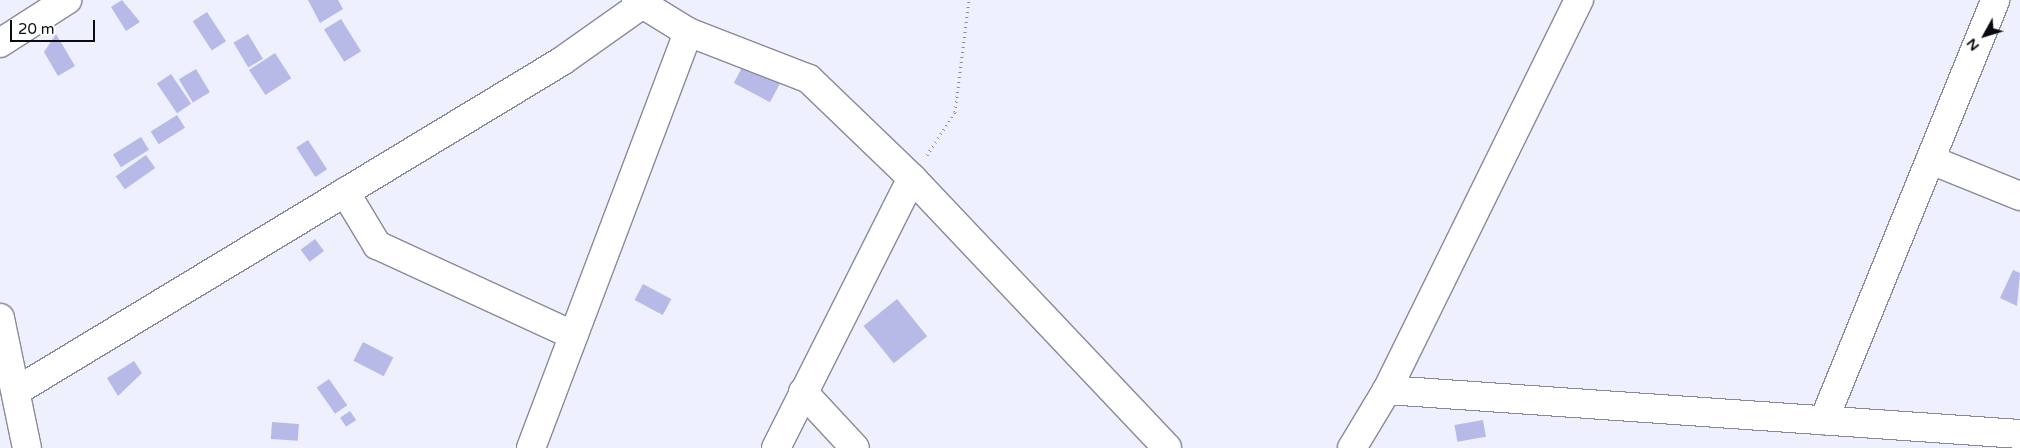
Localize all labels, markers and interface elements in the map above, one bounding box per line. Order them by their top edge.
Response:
scale bar [12,10,98,42]
north arrow [1960,10,2010,60]
text: 20 m [18,20,55,38]
text: N [1963,35,1983,54]

